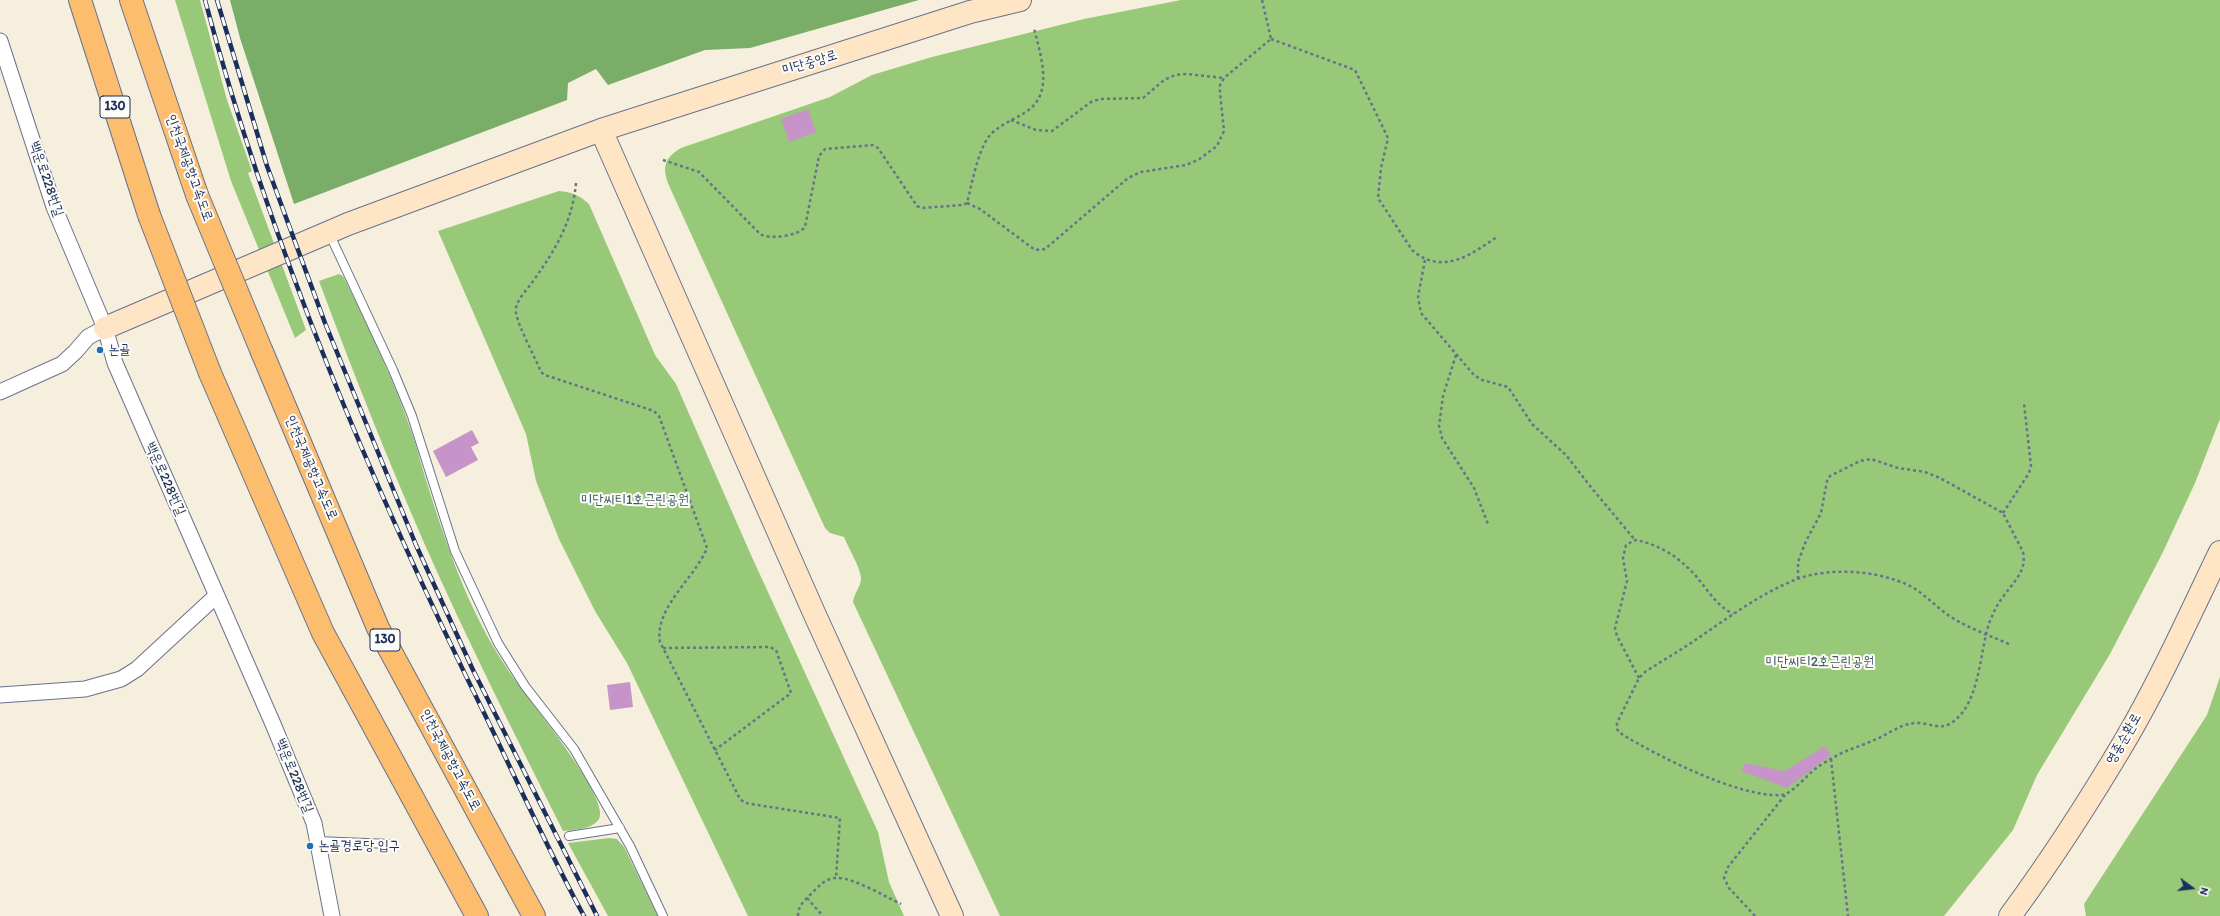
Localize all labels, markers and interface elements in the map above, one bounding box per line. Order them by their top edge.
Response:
street label: 미단중앙로 [781,47,839,79]
road number: 130 [100,96,130,118]
street label: 인천국제공항고속도로 [162,112,216,224]
street label: 백운로228번길 [25,139,67,219]
place label: 논골 [108,342,131,358]
marker: 논골 [95,345,105,355]
street label: 인천국제공항고속도로 [281,413,341,523]
street label: 백운로228번길 [141,440,189,518]
park label: 미단씨티1호근린공원 [581,492,689,508]
road number: 130 [370,629,400,651]
park label: 미단씨티2호근린공원 [1766,654,1874,670]
street label: 인천국제공항고속도로 [416,706,484,814]
street label: 영종순환로 [2103,710,2145,768]
street label: 백운로228번길 [271,736,317,816]
place label: 논골경로당 입구 [318,838,400,854]
marker: 논골경로당 입구 [305,841,315,851]
north arrow [2172,868,2212,908]
text: N [2197,886,2211,897]

